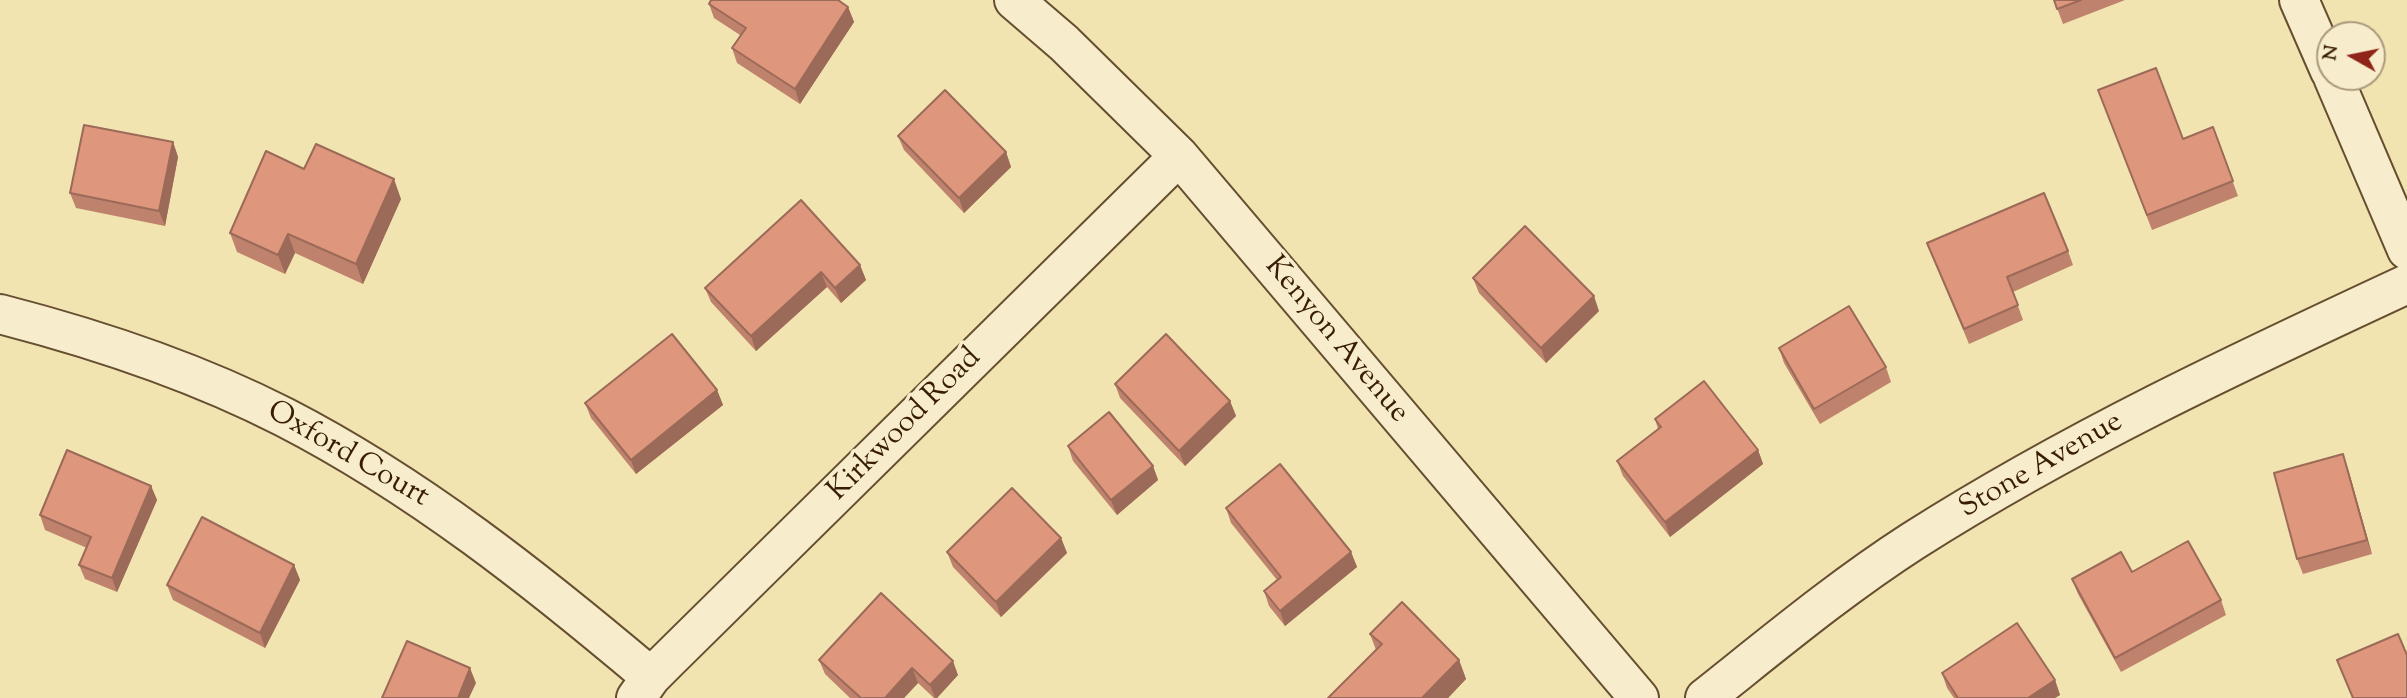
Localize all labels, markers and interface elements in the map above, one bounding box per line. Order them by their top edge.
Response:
north arrow [2316,21,2386,91]
text: N [2317,43,2346,63]
street label: Kenyon Avenue [1255,250,1415,432]
street label: Kirkwood Road [822,342,990,510]
street label: Oxford Court [260,395,434,517]
street label: Stone Avenue [1954,406,2130,528]

